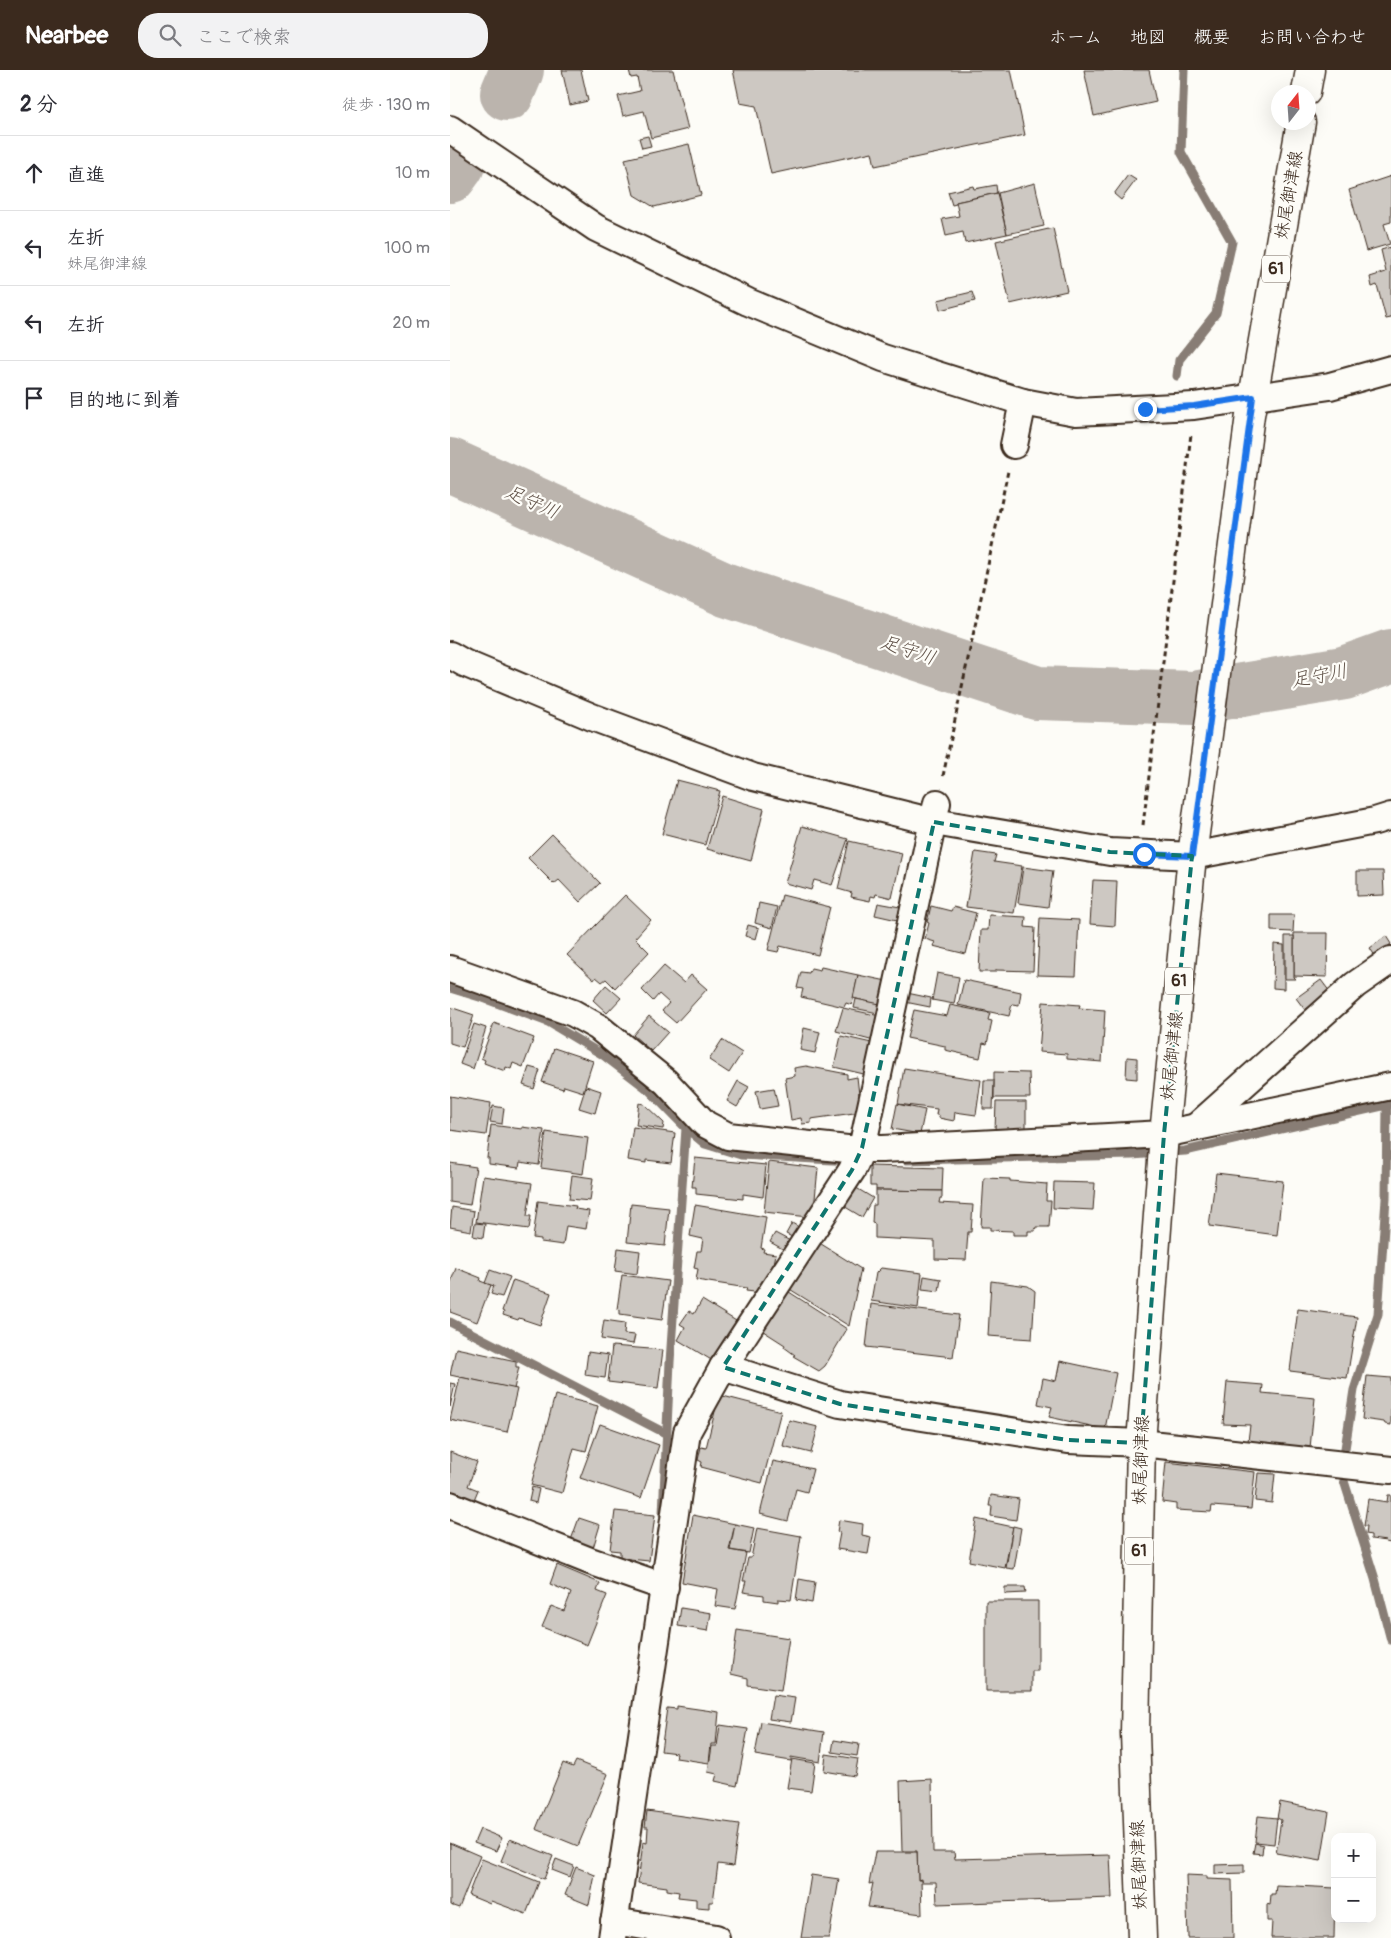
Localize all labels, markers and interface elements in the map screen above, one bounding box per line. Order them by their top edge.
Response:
search box [138,13,488,58]
text: Nearbee [25,21,108,50]
icon: search [156,21,184,49]
text: ここで検索 [196,25,291,49]
text: ホーム [1049,26,1102,49]
text: 地図 [1130,26,1166,49]
text: 概要 [1194,26,1230,49]
text: お問い合わせ [1258,26,1366,49]
north arrow [1271,85,1316,130]
text: 2 分 [20,91,57,118]
text: 徒歩 · 130 m [342,95,430,115]
street label: 妹尾御津線 [1270,149,1308,241]
icon: ahead [20,159,48,187]
text: 直進 [67,163,105,187]
text: 10 m [395,163,430,183]
text: 左折 [67,226,105,250]
icon: left [20,234,48,262]
text: 100 m [384,238,430,258]
text: 妹尾御津線 [67,254,147,274]
road number: 61 [1262,255,1290,282]
icon: left [20,309,48,337]
text: 左折 [67,313,105,337]
text: 20 m [392,313,430,333]
icon: arrive [20,384,48,412]
text: 目的地に到着 [67,388,181,412]
route end [1134,398,1157,421]
water label: 足守川 [501,479,563,525]
water label: 足守川 [877,630,939,670]
water label: 足守川 [1289,659,1349,693]
route start [1133,843,1156,866]
road number: 61 [1165,968,1193,994]
street label: 妹尾御津線 [1156,1010,1188,1102]
street label: 妹尾御津線 [1128,1415,1154,1505]
road number: 61 [1125,1538,1153,1564]
street label: 妹尾御津線 [1126,1820,1152,1910]
map controls [1331,1833,1376,1923]
button: + [1331,1833,1376,1878]
button: − [1331,1878,1376,1923]

